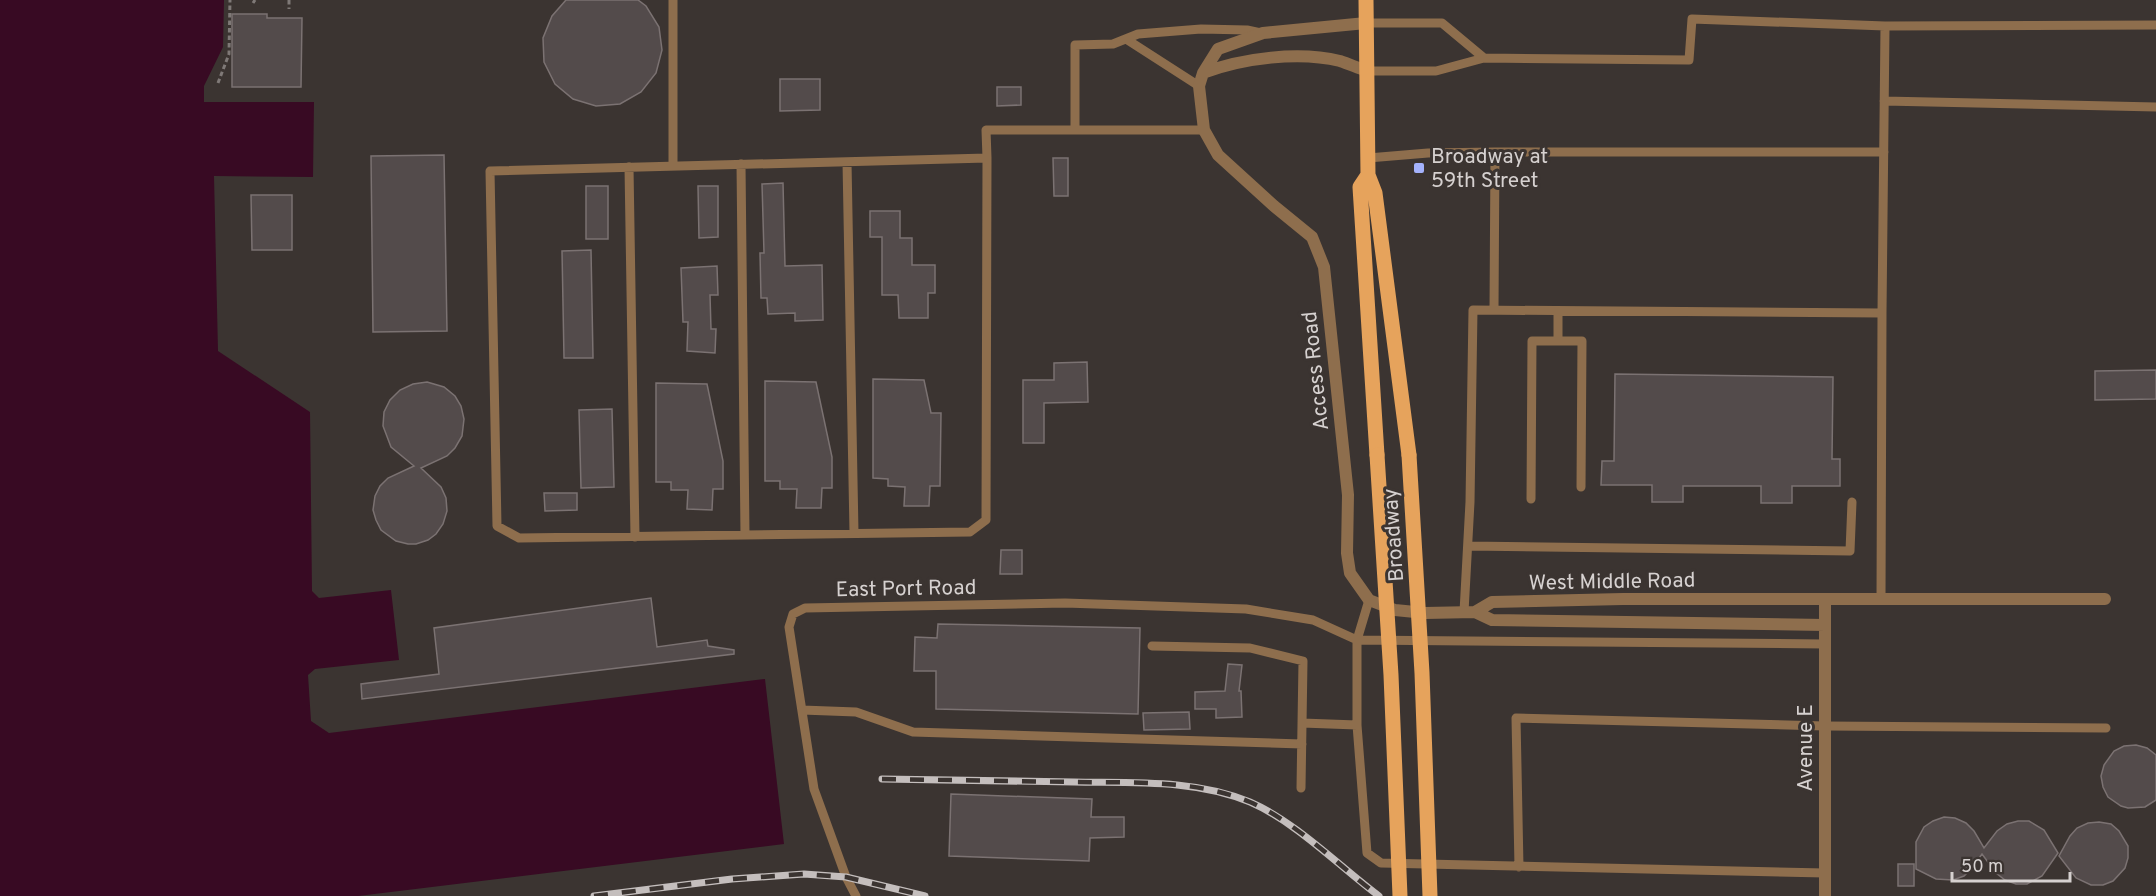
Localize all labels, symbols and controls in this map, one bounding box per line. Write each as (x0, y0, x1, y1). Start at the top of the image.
place label: Broadway at 59th Street (1431, 144, 1548, 195)
marker: Broadway at 59th Street (1412, 161, 1426, 175)
street label: Access Road (1297, 310, 1336, 432)
street label: Broadway (1378, 487, 1411, 582)
street label: West Middle Road (1528, 568, 1696, 597)
street label: East Port Road (835, 575, 977, 604)
street label: Avenue E (1793, 704, 1820, 792)
scale bar (1952, 845, 2070, 883)
text: 50 m (1961, 856, 2003, 879)

